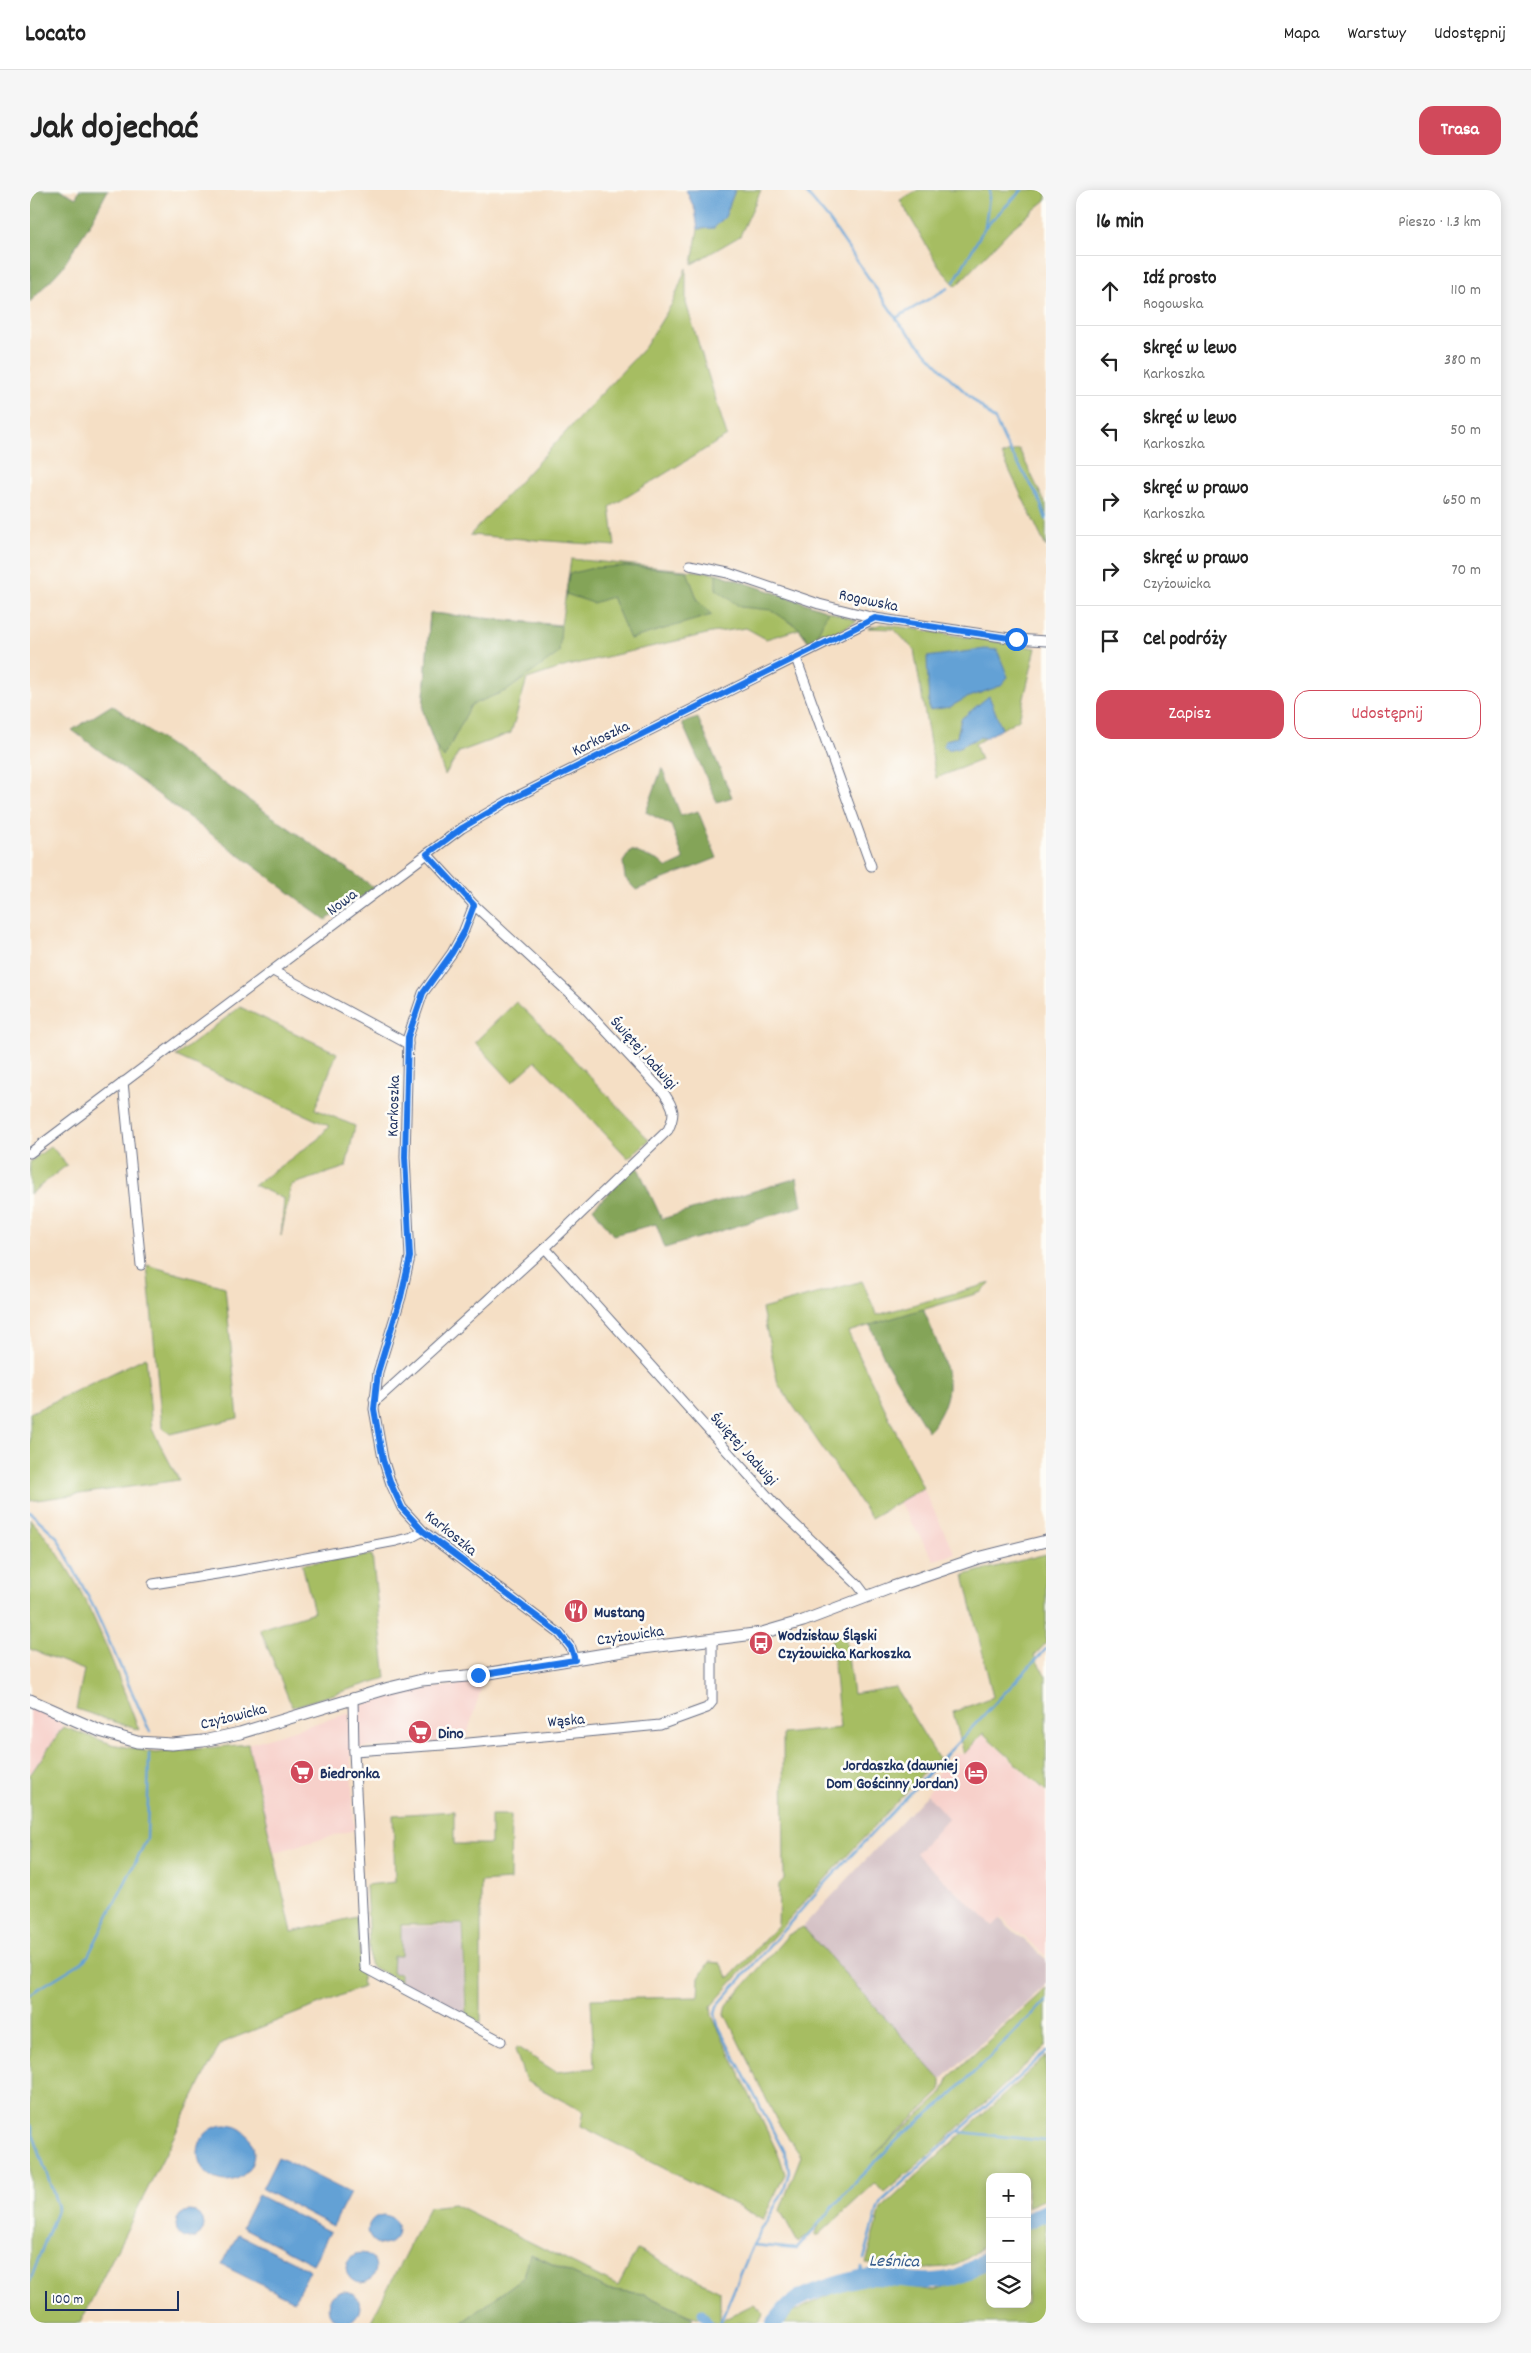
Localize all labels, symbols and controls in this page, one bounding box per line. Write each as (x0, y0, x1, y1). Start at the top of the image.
text: Locato (25, 18, 86, 52)
text: Mapa (1284, 22, 1320, 47)
text: Warstwy (1348, 22, 1406, 47)
text: Udostępnij (1434, 22, 1506, 47)
text: Jak dojechać (30, 105, 199, 155)
button: Trasa (1419, 106, 1501, 155)
text: 16 min (1096, 208, 1144, 238)
text: Pieszo · 1.3 km (1398, 211, 1481, 234)
text: Idź prosto (1143, 266, 1216, 293)
icon: ahead (1096, 277, 1124, 305)
text: 110 m (1451, 279, 1481, 302)
text: Rogowska (1143, 293, 1203, 316)
text: Skręć w lewo (1143, 336, 1237, 363)
icon: left (1096, 347, 1124, 375)
text: 380 m (1444, 349, 1481, 372)
text: Karkoszka (1143, 363, 1204, 386)
text: Skręć w lewo (1143, 406, 1237, 433)
icon: left (1096, 417, 1124, 445)
text: 50 m (1450, 419, 1481, 442)
text: Karkoszka (1143, 433, 1204, 456)
text: Skręć w prawo (1143, 476, 1249, 503)
icon: right (1096, 487, 1124, 515)
text: 650 m (1442, 489, 1481, 512)
text: Karkoszka (1143, 503, 1204, 526)
text: Skręć w prawo (1143, 546, 1249, 573)
icon: right (1096, 557, 1124, 585)
text: 70 m (1451, 559, 1481, 582)
text: Czyżowicka (1143, 573, 1210, 596)
street label: Rogowska (837, 584, 901, 619)
icon: arrive (1096, 627, 1124, 655)
text: Cel podróży (1143, 627, 1226, 654)
route start (1005, 628, 1028, 651)
button: Zapisz (1096, 690, 1284, 739)
button: Udostępnij (1294, 690, 1481, 739)
street label: Karkoszka (568, 715, 634, 763)
street label: Nowa (322, 884, 363, 922)
street label: Świętej Jadwigi (604, 1012, 682, 1095)
street label: Karkoszka (382, 1075, 407, 1137)
street label: Świętej Jadwigi (704, 1408, 782, 1491)
street label: Karkoszka (419, 1506, 482, 1563)
restaurant icon: Mustang (563, 1598, 589, 1624)
place label: Mustang (594, 1602, 645, 1625)
street label: Czyżowicka (595, 1620, 666, 1653)
place label: Wodzisław Śląski Czyżowicka Karkoszka (778, 1625, 912, 1666)
bus stop icon: Wodzisław Śląski Czyżowicka Karkoszka (748, 1630, 774, 1656)
route end (467, 1664, 490, 1687)
street label: Czyżowicka (198, 1698, 270, 1737)
street label: Wąska (547, 1708, 586, 1735)
supermarket icon: Dino (407, 1719, 433, 1745)
place label: Dino (438, 1723, 464, 1746)
place label: Jordaszka (dawniej Dom Gościnny Jordan) (826, 1755, 958, 1796)
supermarket icon: Biedronka (289, 1759, 315, 1785)
hotel icon: Jordaszka (dawniej Dom Gościnny Jordan) (963, 1760, 989, 1786)
place label: Biedronka (320, 1763, 381, 1786)
map controls (986, 2173, 1031, 2308)
button: + (986, 2173, 1031, 2218)
button: − (986, 2218, 1031, 2263)
water label: Leśnica (869, 2250, 921, 2275)
button: layers (986, 2263, 1031, 2308)
scale bar (45, 2288, 179, 2311)
text: 100 m (52, 2290, 83, 2310)

